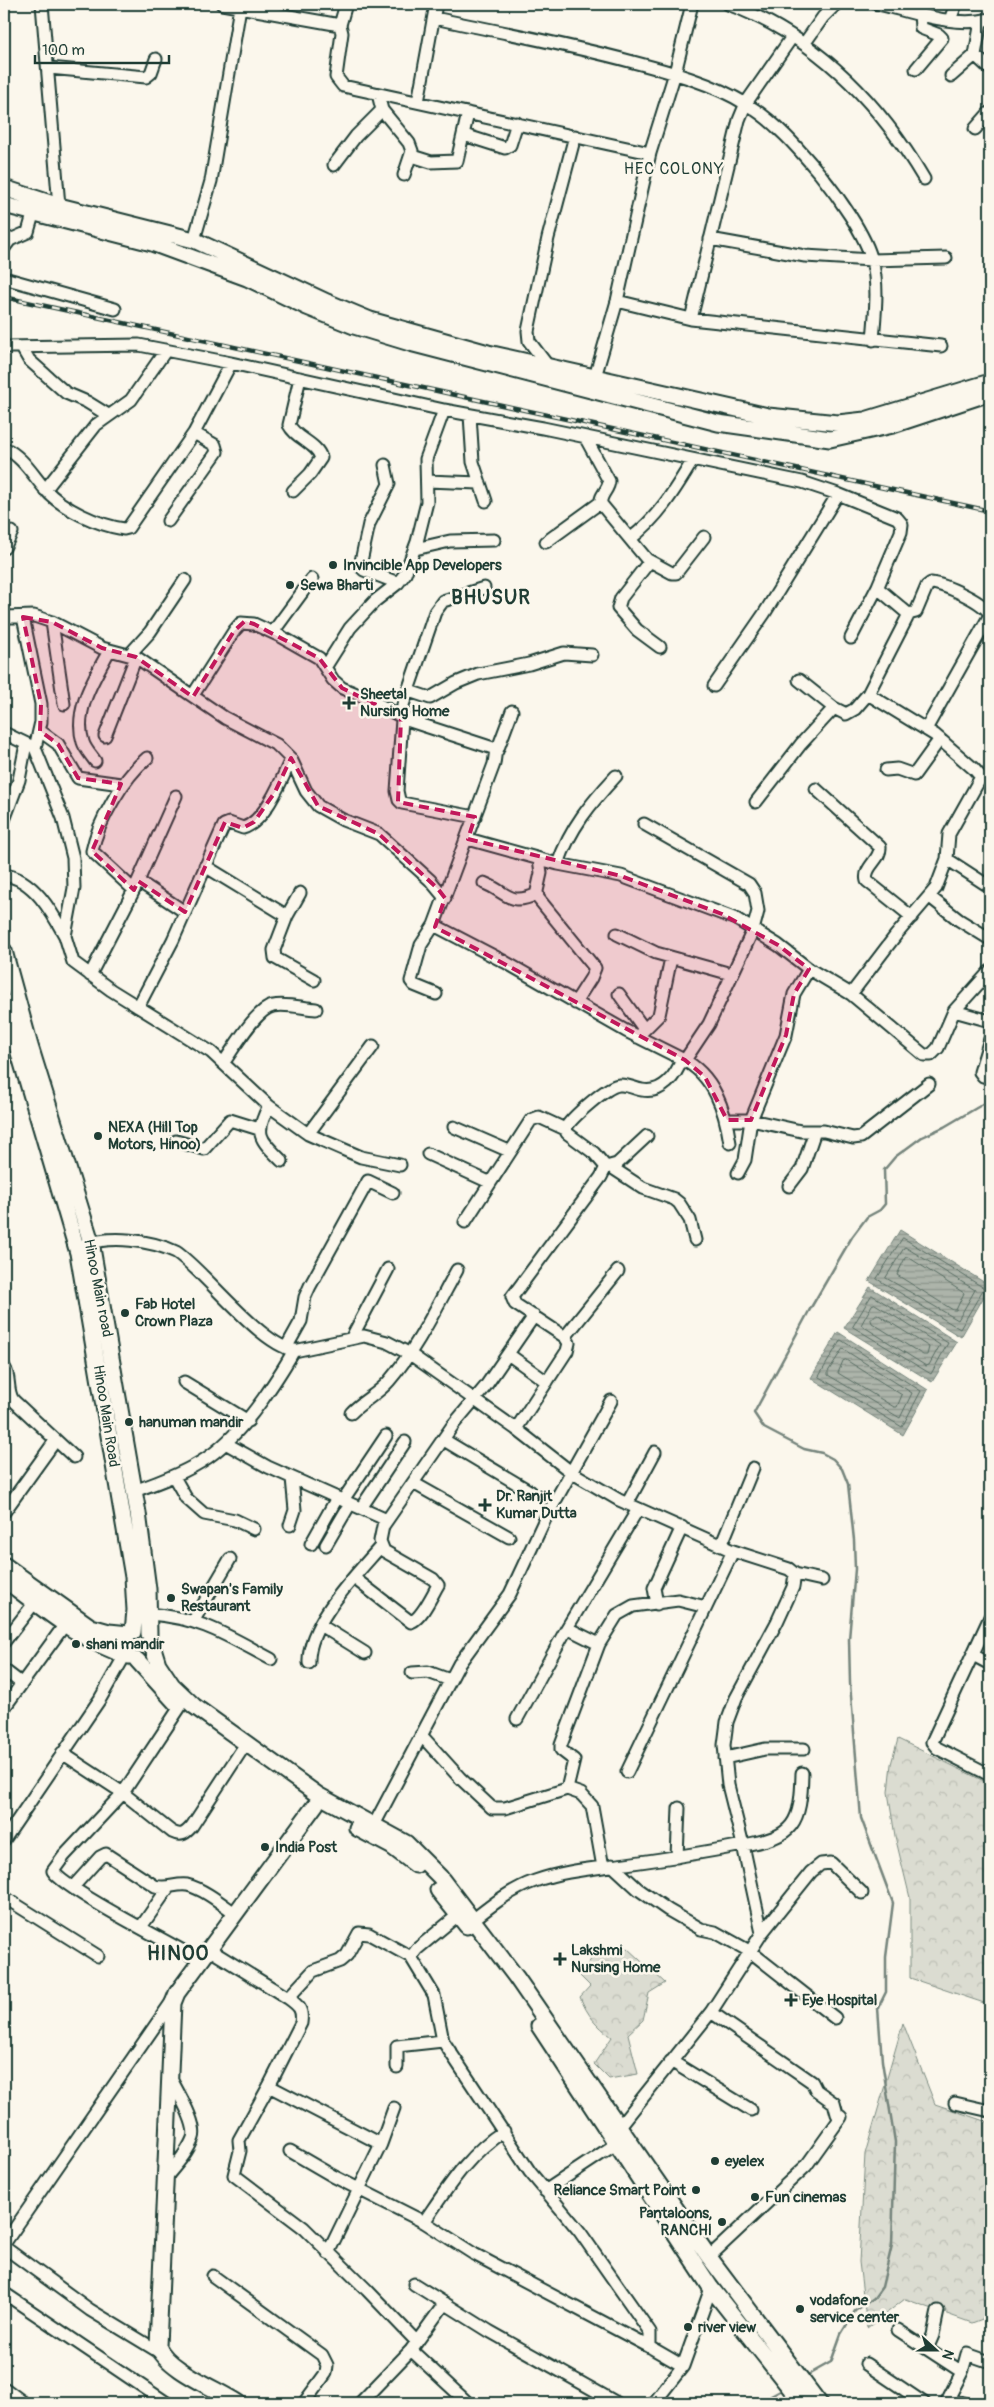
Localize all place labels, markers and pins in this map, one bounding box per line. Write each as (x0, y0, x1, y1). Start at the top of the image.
place label: Invincible App Developers (343, 556, 502, 575)
marker: Invincible App Developers (327, 559, 339, 571)
place label: Sewa Bharti (300, 576, 373, 595)
marker: Sewa Bharti (284, 579, 296, 591)
place label: Sheetal Nursing Home (360, 685, 450, 721)
marker: Sheetal Nursing Home (342, 696, 356, 710)
place label: NEXA (Hill Top Motors, Hinoo) (108, 1118, 201, 1154)
marker: NEXA (Hill Top Motors, Hinoo) (92, 1130, 104, 1142)
place label: Fab Hotel Crown Plaza (135, 1295, 213, 1331)
marker: Fab Hotel Crown Plaza (119, 1307, 131, 1319)
place label: hanuman mandir (139, 1413, 244, 1432)
marker: hanuman mandir (123, 1416, 135, 1428)
place label: Dr. Ranjit Kumar Dutta (496, 1487, 577, 1523)
marker: Dr. Ranjit Kumar Dutta (478, 1498, 492, 1512)
place label: Swapan's Family Restaurant (181, 1580, 284, 1616)
marker: Swapan's Family Restaurant (165, 1592, 177, 1604)
place label: shani mandir (86, 1635, 165, 1654)
marker: shani mandir (70, 1638, 82, 1650)
place label: India Post (275, 1838, 338, 1857)
marker: India Post (259, 1841, 271, 1853)
place label: Lakshmi Nursing Home (571, 1941, 661, 1977)
marker: Lakshmi Nursing Home (553, 1952, 567, 1966)
place label: Eye Hospital (802, 1991, 877, 2010)
marker: Eye Hospital (784, 1993, 798, 2007)
place label: eyelex (724, 2152, 765, 2171)
marker: eyelex (709, 2155, 721, 2167)
place label: Reliance Smart Point (553, 2181, 687, 2200)
marker: Reliance Smart Point (690, 2184, 702, 2196)
place label: Fun cinemas (765, 2188, 846, 2207)
marker: Fun cinemas (749, 2191, 761, 2203)
place label: Pantaloons, RANCHI (639, 2204, 712, 2240)
marker: Pantaloons, RANCHI (716, 2216, 728, 2228)
place label: vodafone service center (809, 2291, 900, 2327)
marker: vodafone service center (794, 2303, 806, 2315)
place label: river view (698, 2318, 757, 2337)
marker: river view (682, 2321, 694, 2333)

